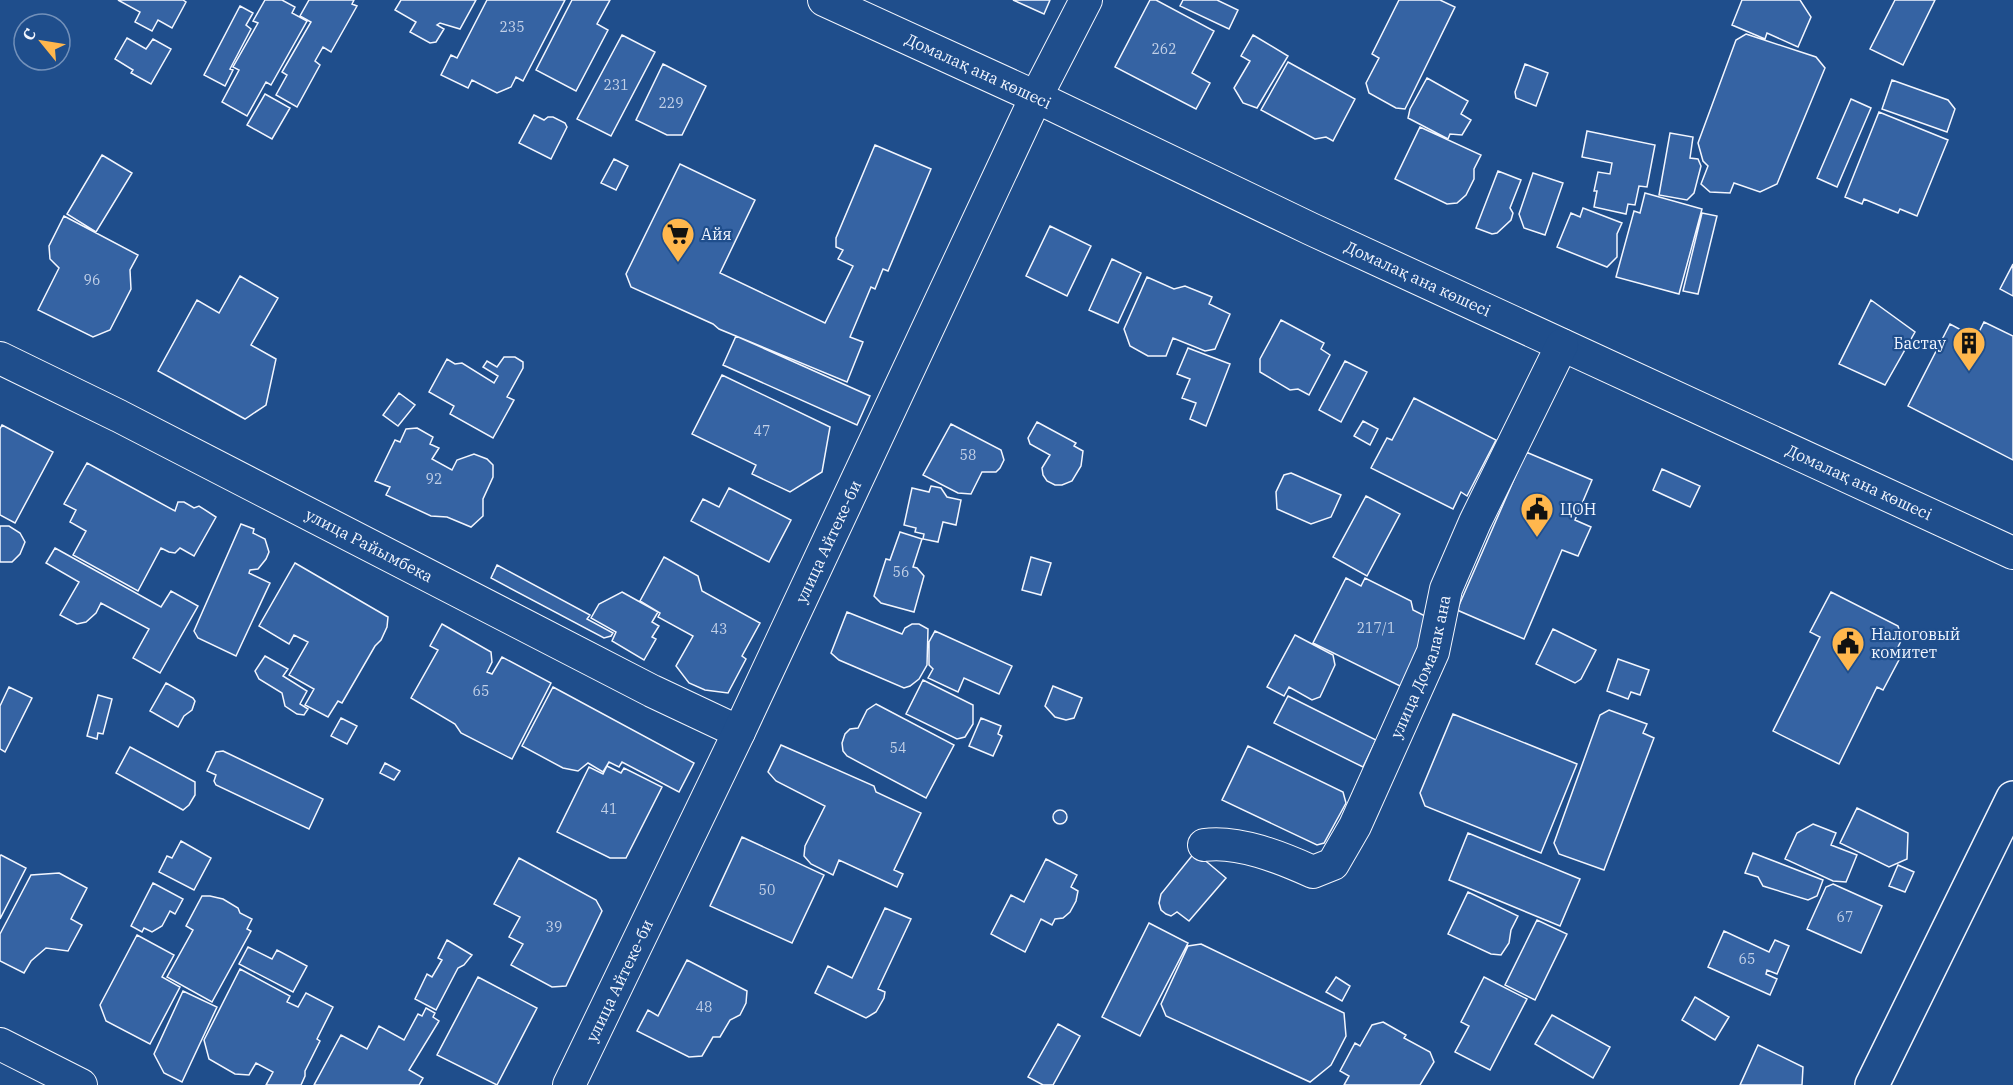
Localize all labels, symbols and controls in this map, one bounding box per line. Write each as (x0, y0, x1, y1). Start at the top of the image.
north arrow (12, 12, 72, 72)
house number: 235 (499, 18, 525, 36)
text: С (18, 25, 40, 44)
street label: Домалақ ана көшесі (902, 29, 1055, 113)
house number: 262 (1151, 40, 1177, 58)
house number: 231 (603, 76, 629, 94)
house number: 229 (658, 94, 684, 112)
supermarket icon: Айя (660, 216, 696, 263)
place label: Айя (701, 224, 732, 244)
street label: Домалақ ана көшесі (1342, 236, 1494, 321)
house number: 96 (84, 271, 100, 289)
building icon: Бастау (1951, 325, 1987, 372)
place label: Бастау (1894, 333, 1946, 353)
house number: 47 (754, 422, 770, 440)
street label: Домалақ ана көшесі (1783, 440, 1935, 524)
house number: 58 (960, 446, 976, 464)
house number: 92 (426, 470, 442, 488)
street label: улица Айтеке-би (791, 477, 865, 606)
public building icon: ЦОН (1519, 491, 1555, 538)
place label: ЦОН (1560, 499, 1596, 519)
street label: улица Райымбека (302, 504, 437, 586)
house number: 56 (893, 563, 909, 581)
street label: улица Домалак ана (1386, 593, 1455, 741)
house number: 217/1 (1357, 619, 1395, 637)
house number: 43 (711, 620, 727, 638)
place label: Налоговый комитет (1871, 624, 1960, 662)
public building icon: Налоговый комитет (1830, 625, 1866, 672)
house number: 65 (473, 682, 489, 700)
house number: 54 (890, 739, 906, 757)
house number: 41 (601, 800, 617, 818)
house number: 50 (759, 881, 775, 899)
house number: 67 (1837, 908, 1853, 926)
street label: улица Айтеке-би (581, 916, 657, 1045)
house number: 39 (546, 918, 562, 936)
house number: 65 (1739, 950, 1755, 968)
house number: 48 (696, 998, 712, 1016)

